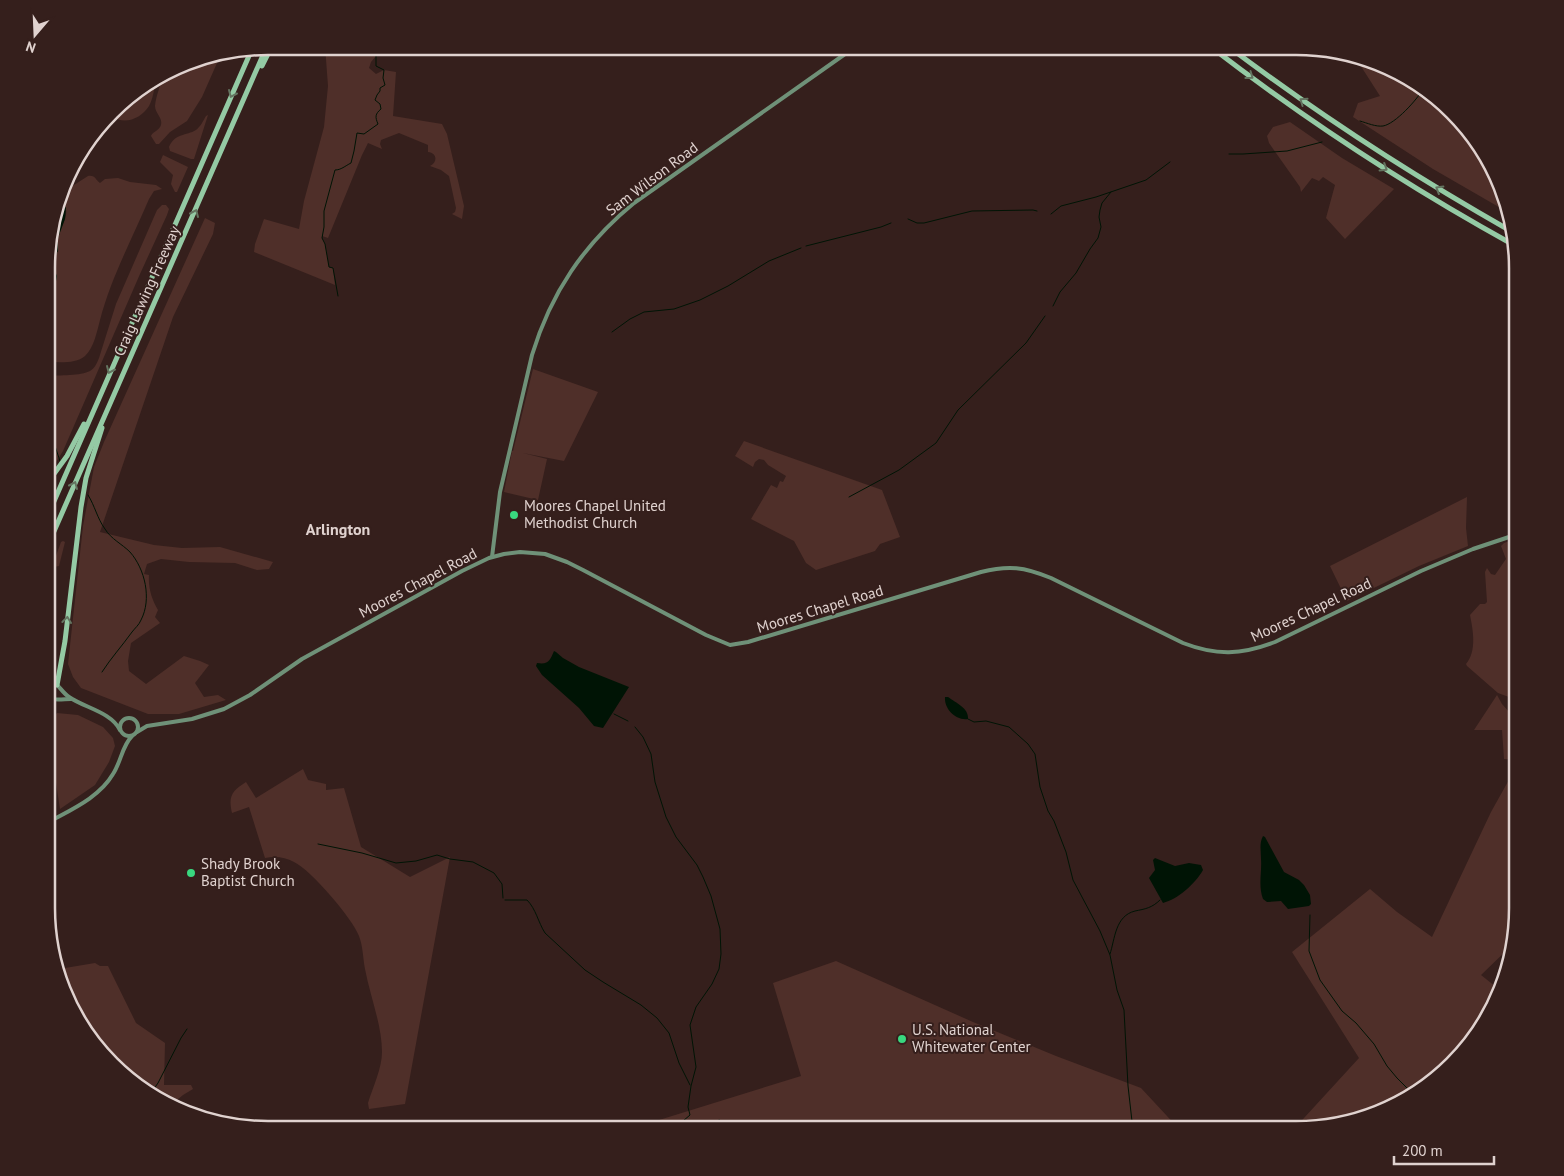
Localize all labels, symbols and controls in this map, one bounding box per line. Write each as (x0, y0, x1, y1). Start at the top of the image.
north arrow (10, 10, 60, 60)
text: N (23, 37, 38, 57)
one-way arrow (1244, 70, 1254, 79)
one-way arrow (228, 89, 239, 98)
one-way arrow (1299, 98, 1309, 107)
street label: Sam Wilson Road (602, 138, 702, 219)
one-way arrow (1379, 161, 1388, 171)
one-way arrow (1436, 186, 1445, 196)
one-way arrow (188, 209, 199, 218)
street label: Craig Lawing Freeway (109, 223, 184, 359)
one-way arrow (106, 365, 117, 374)
one-way arrow (68, 481, 79, 490)
place label: Moores Chapel United Methodist Church (524, 496, 666, 532)
marker: Moores Chapel United Methodist Church (508, 509, 520, 521)
district label: Arlington (306, 519, 370, 539)
street label: Moores Chapel Road (355, 543, 480, 622)
street label: Moores Chapel Road (1247, 573, 1374, 646)
street label: Moores Chapel Road (754, 580, 885, 637)
one-way arrow (61, 616, 72, 624)
place label: Shady Brook Baptist Church (201, 854, 295, 890)
marker: Shady Brook Baptist Church (185, 867, 197, 879)
place label: U.S. National Whitewater Center (912, 1020, 1031, 1056)
marker: U.S. National Whitewater Center (896, 1033, 908, 1045)
scale bar (1394, 1134, 1494, 1166)
text: 200 m (1402, 1141, 1443, 1160)

